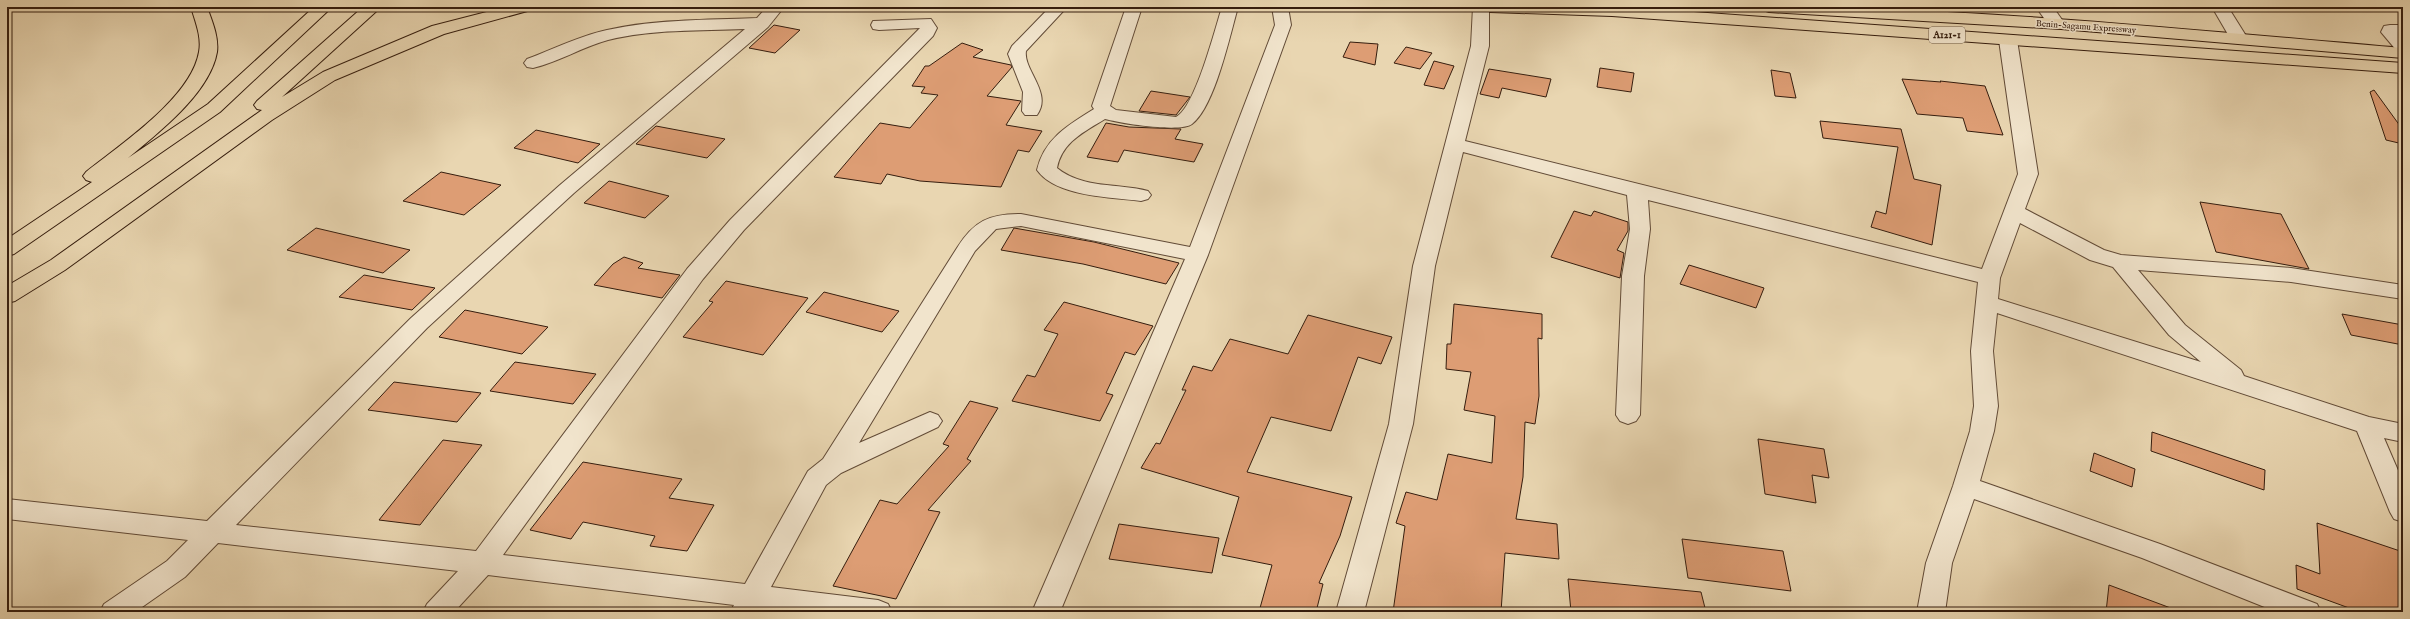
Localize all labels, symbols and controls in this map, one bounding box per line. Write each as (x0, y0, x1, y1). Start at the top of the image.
street label: Benin-Sagamu Expressway (2036, 18, 2137, 36)
road number: A121-1 (1929, 27, 1965, 43)

